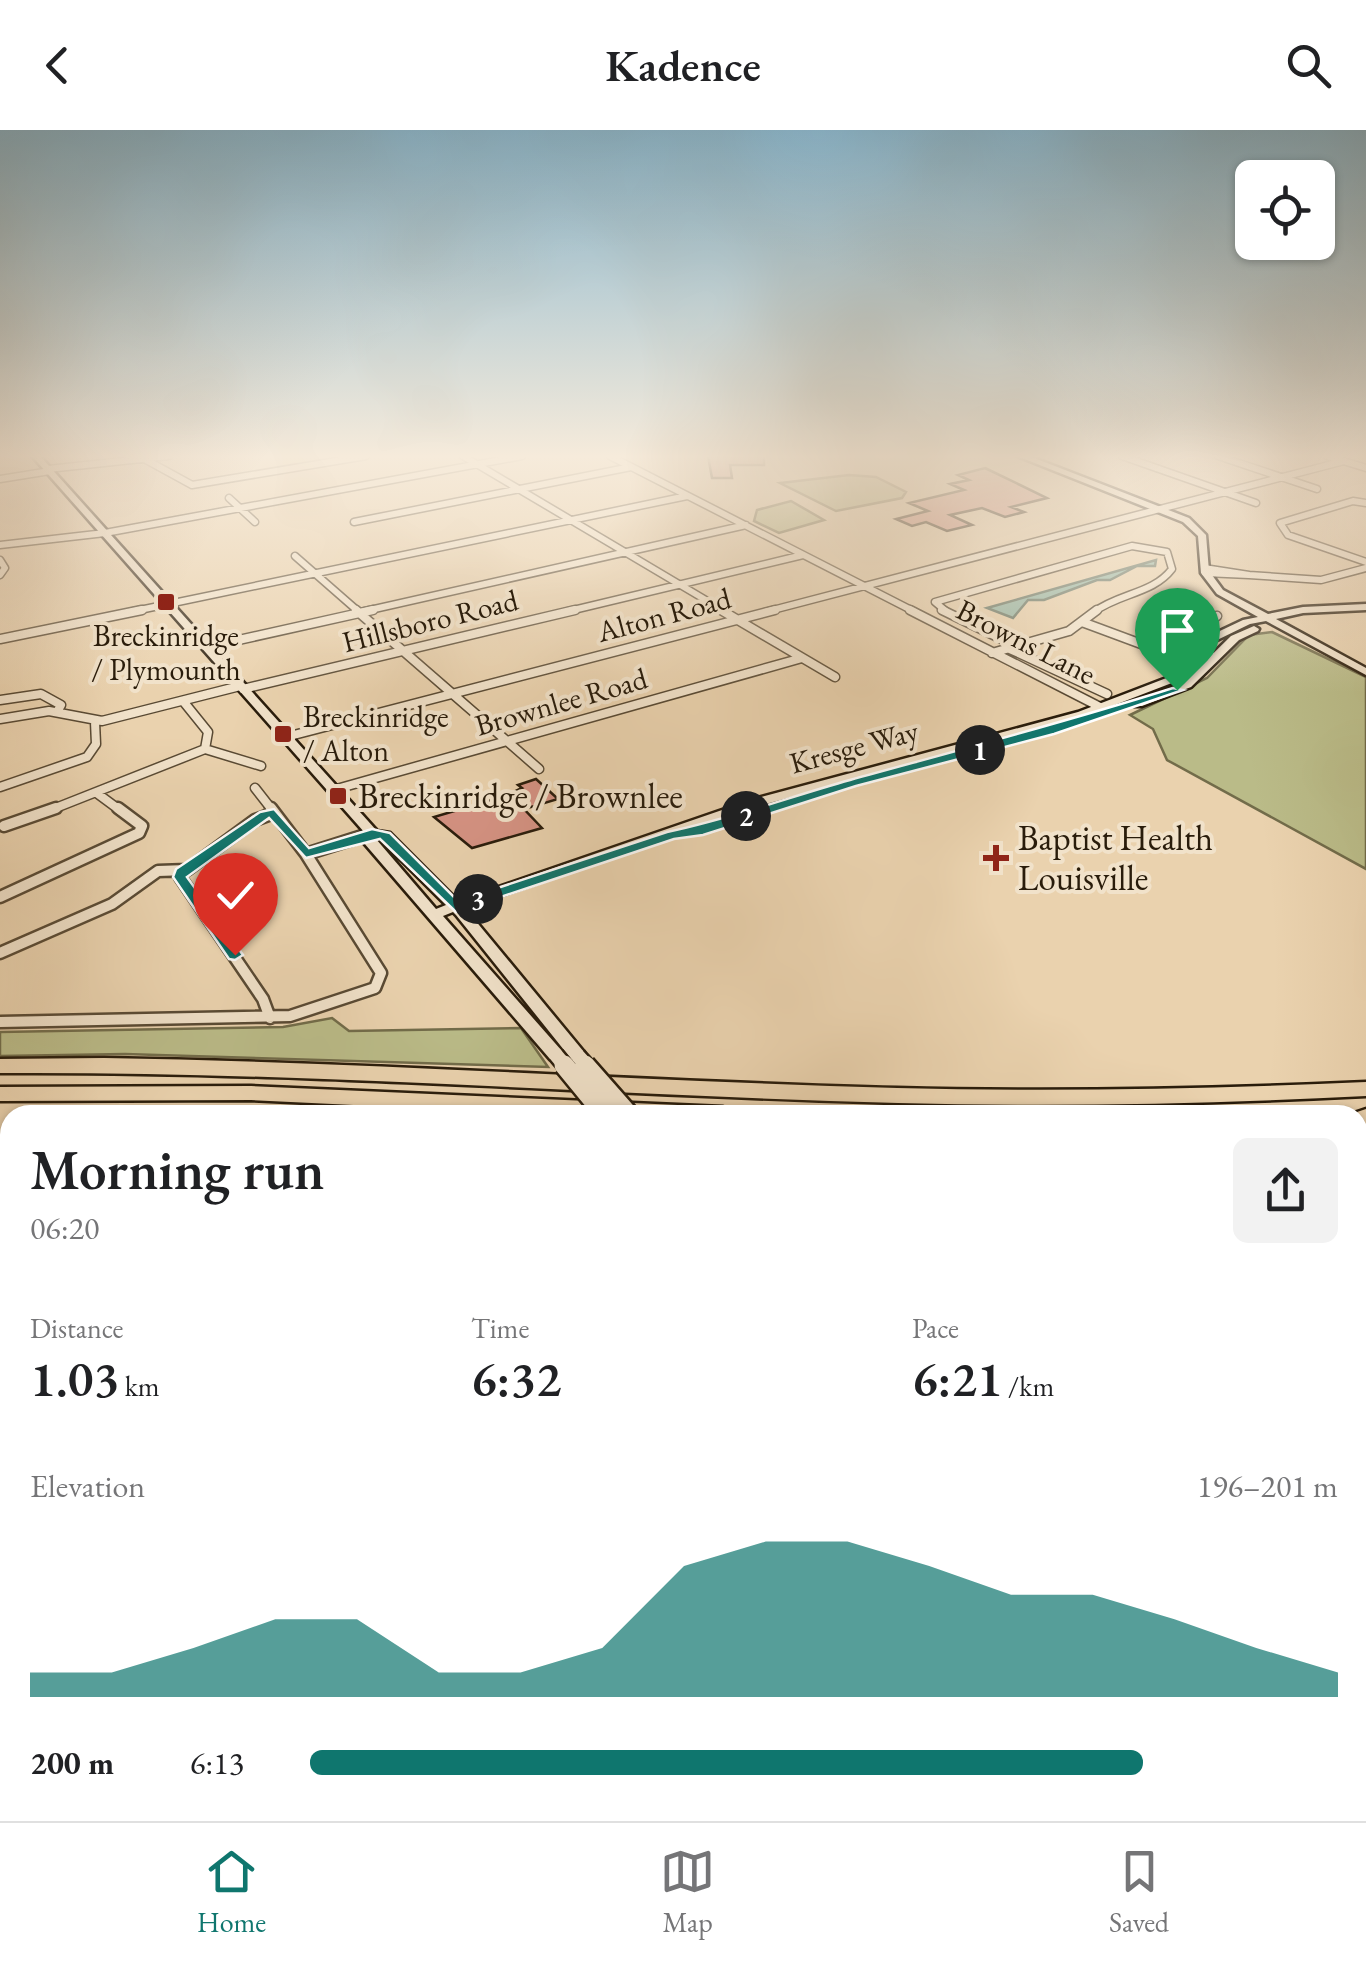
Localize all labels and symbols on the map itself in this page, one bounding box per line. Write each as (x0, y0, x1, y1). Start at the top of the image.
street label: Alton Road (592, 578, 736, 651)
street label: Hillsboro Road (338, 580, 523, 661)
pin (1135, 588, 1220, 691)
street label: Browns Lane (950, 590, 1102, 693)
marker: Breckinridge / Plymounth (155, 591, 177, 613)
place label: Breckinridge / Plymounth (91, 616, 241, 689)
street label: Brownlee Road (470, 658, 652, 745)
place label: Breckinridge / Alton (303, 697, 449, 770)
street label: Kresge Way (785, 710, 923, 782)
marker: Breckinridge / Alton (272, 723, 294, 745)
pin: 1 (955, 725, 1005, 775)
place label: Breckinridge / Brownlee (358, 773, 683, 818)
marker: Breckinridge / Brownlee (327, 785, 349, 807)
pin: 2 (721, 791, 771, 841)
place label: Baptist Health Louisville (1018, 815, 1213, 900)
marker: Baptist Health Louisville (983, 845, 1009, 871)
pin (193, 853, 278, 956)
pin: 3 (453, 874, 503, 924)

